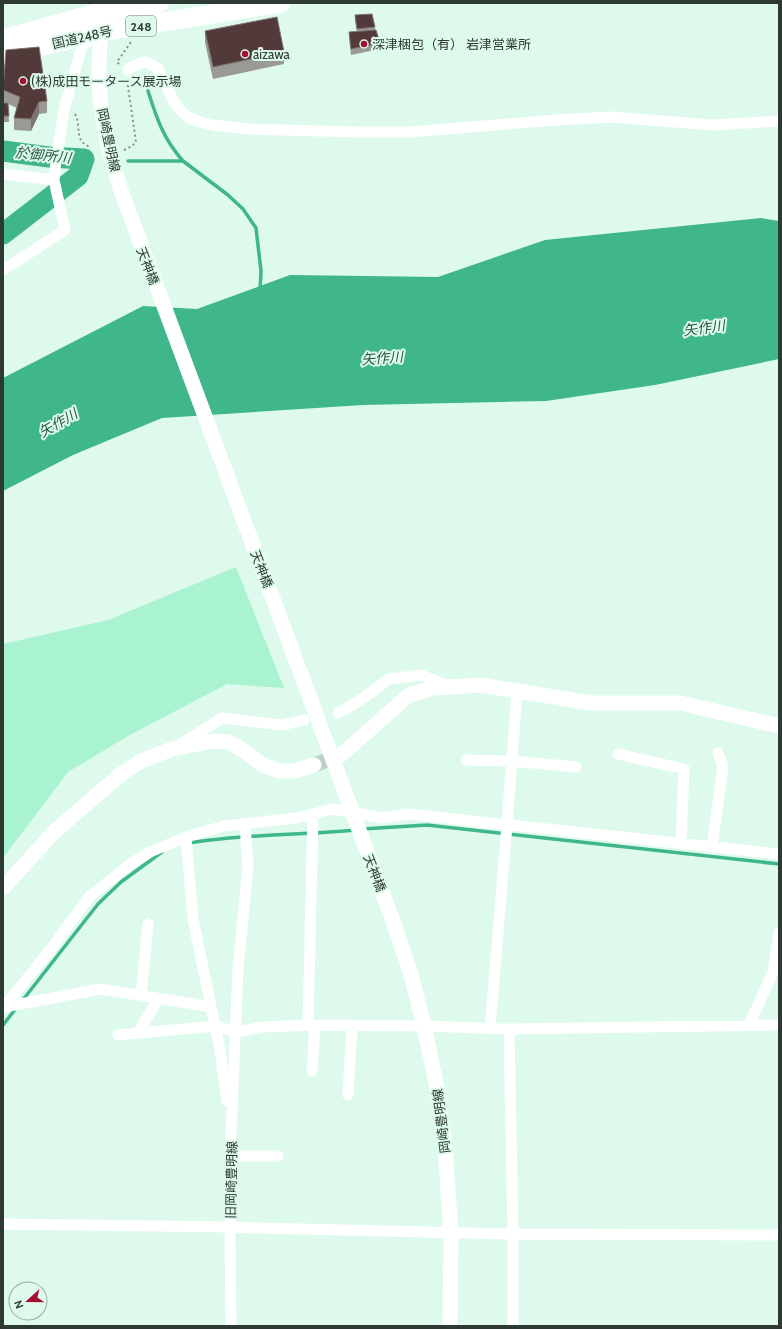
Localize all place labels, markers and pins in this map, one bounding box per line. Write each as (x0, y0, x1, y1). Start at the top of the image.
place label: 深津梱包（有） 岩津営業所 (372, 36, 531, 52)
marker: 深津梱包（有） 岩津営業所 (359, 39, 369, 49)
place label: aizawa (253, 46, 291, 62)
marker: aizawa (240, 49, 250, 59)
place label: (株)成田モータース展示場 (31, 73, 182, 89)
marker: (株)成田モータース展示場 (18, 76, 28, 86)

